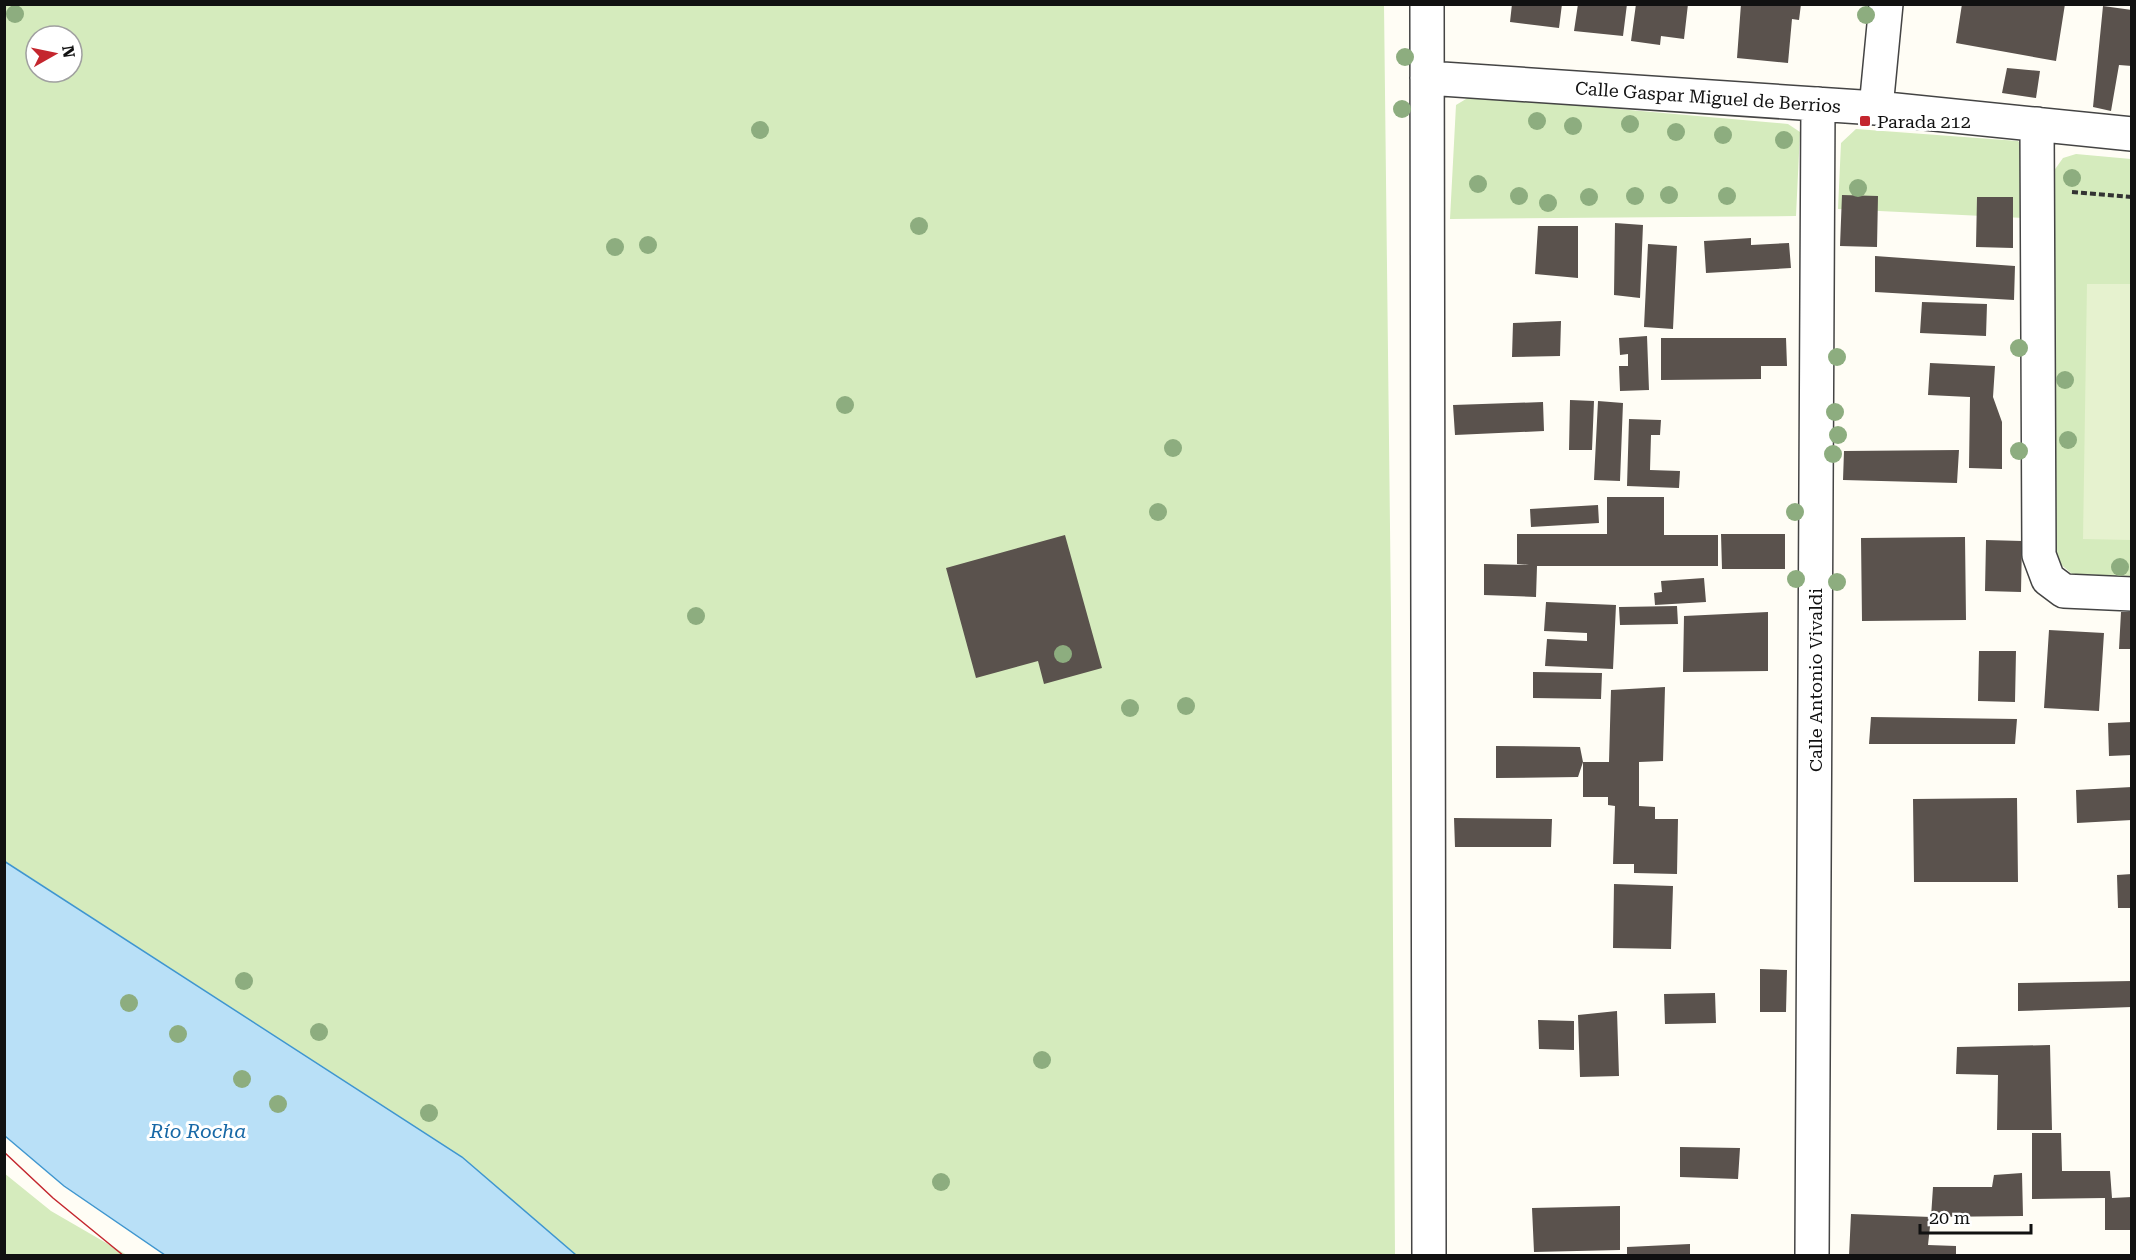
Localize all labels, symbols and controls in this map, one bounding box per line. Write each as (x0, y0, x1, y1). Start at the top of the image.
north arrow (24, 24, 84, 84)
text: N (58, 44, 79, 59)
street label: Calle Gaspar Miguel de Berrios (1574, 77, 1842, 117)
place label: Parada 212 (1877, 111, 1971, 132)
marker: Parada 212 (1858, 114, 1872, 128)
street label: Calle Antonio Vivaldi (1805, 588, 1826, 772)
water label: Río Rocha (149, 1119, 246, 1143)
scale bar (1920, 1197, 2031, 1235)
text: 20 m (1929, 1207, 1970, 1228)

